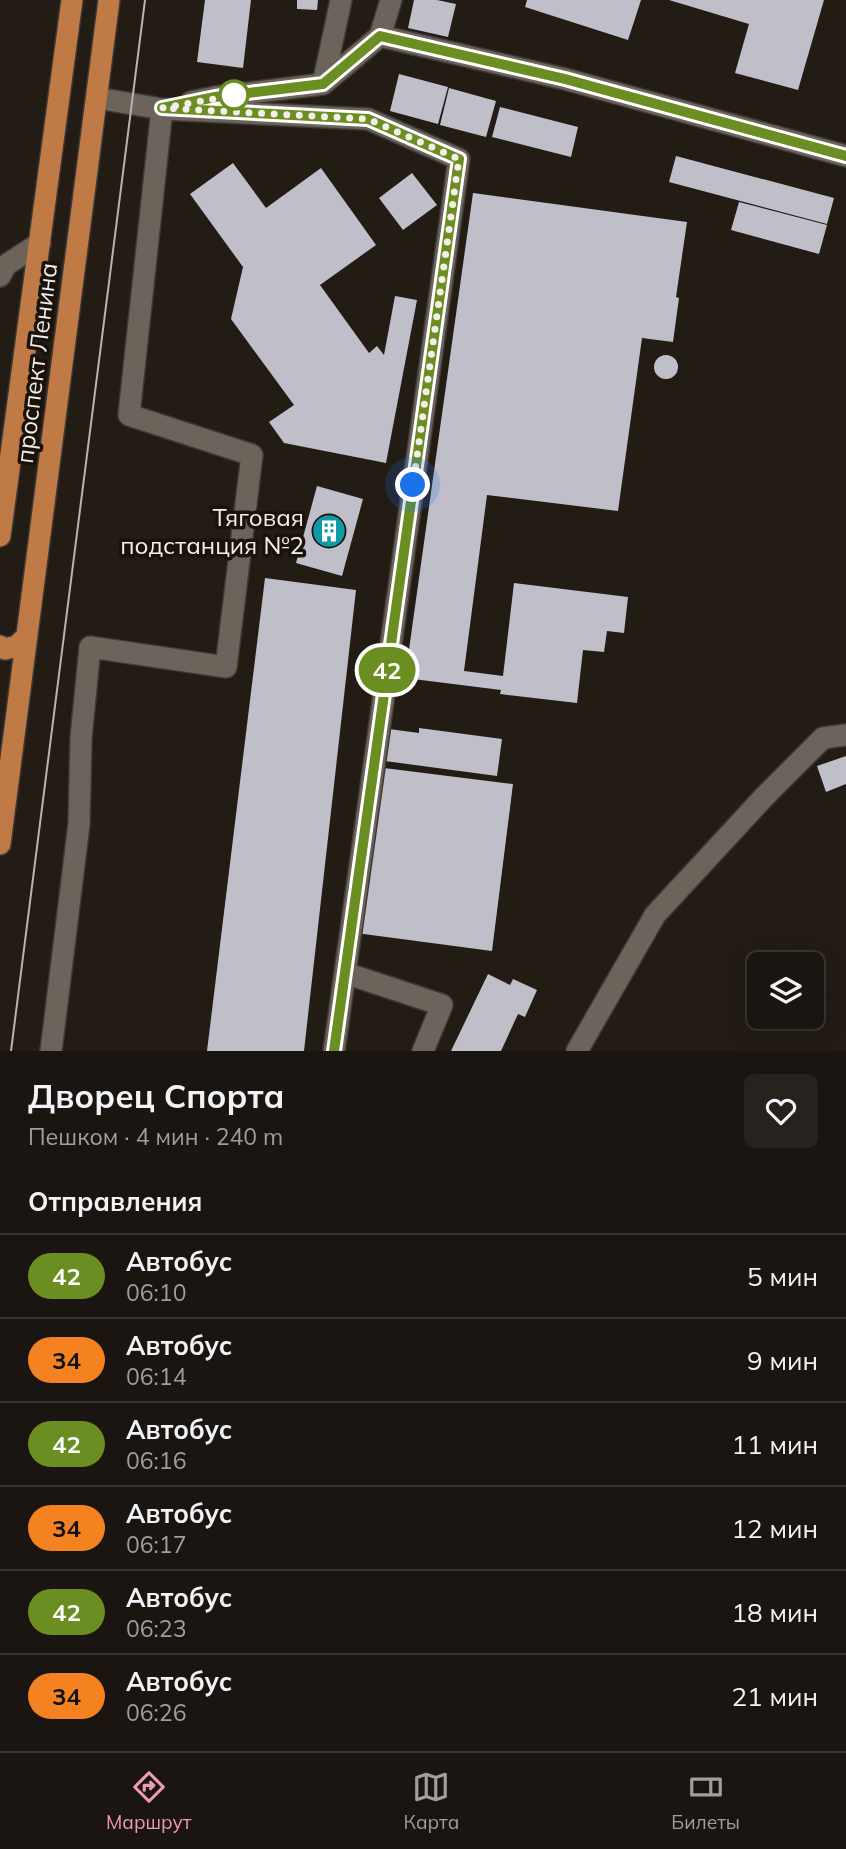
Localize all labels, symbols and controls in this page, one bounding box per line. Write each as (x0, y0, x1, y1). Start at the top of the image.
unlabelled marker (219, 80, 249, 110)
street label: проспект Ленина (9, 261, 63, 465)
your location (395, 467, 430, 502)
place label: Тяговая подстанция №2 (120, 502, 304, 560)
building icon: Тяговая подстанция №2 (310, 512, 348, 550)
line badge: 42 (356, 647, 418, 693)
text: 42 (373, 655, 401, 685)
map controls (747, 952, 824, 1029)
button: layers (747, 952, 824, 1029)
button: heart (744, 1074, 818, 1148)
text: Дворец Спорта (28, 1075, 284, 1116)
text: Пешком · 4 мин · 240 m (28, 1122, 283, 1151)
text: Отправления (28, 1185, 202, 1218)
text: Автобус (126, 1245, 232, 1278)
text: 5 мин (747, 1260, 818, 1293)
text: 42 (52, 1261, 81, 1291)
text: 06:10 (126, 1278, 186, 1307)
text: Автобус (126, 1329, 232, 1362)
text: 9 мин (747, 1344, 818, 1377)
text: 34 (52, 1345, 81, 1375)
text: 06:14 (126, 1362, 186, 1391)
text: Автобус (126, 1413, 232, 1446)
text: 11 мин (731, 1428, 818, 1461)
text: 42 (52, 1429, 81, 1459)
text: 06:16 (126, 1446, 186, 1475)
text: Автобус (126, 1497, 232, 1530)
text: 12 мин (731, 1512, 818, 1545)
text: 34 (52, 1513, 81, 1543)
text: 06:17 (126, 1530, 186, 1559)
text: Автобус (126, 1581, 232, 1614)
text: 18 мин (731, 1596, 818, 1629)
text: 42 (52, 1597, 81, 1627)
text: 06:23 (126, 1614, 186, 1643)
text: Автобус (126, 1665, 232, 1698)
text: 21 мин (731, 1680, 818, 1713)
text: 34 (52, 1681, 81, 1711)
text: 06:26 (126, 1698, 186, 1727)
tab: Маршрут (106, 1768, 191, 1834)
tab: Карта (403, 1768, 459, 1834)
tab: Билеты (671, 1768, 740, 1834)

